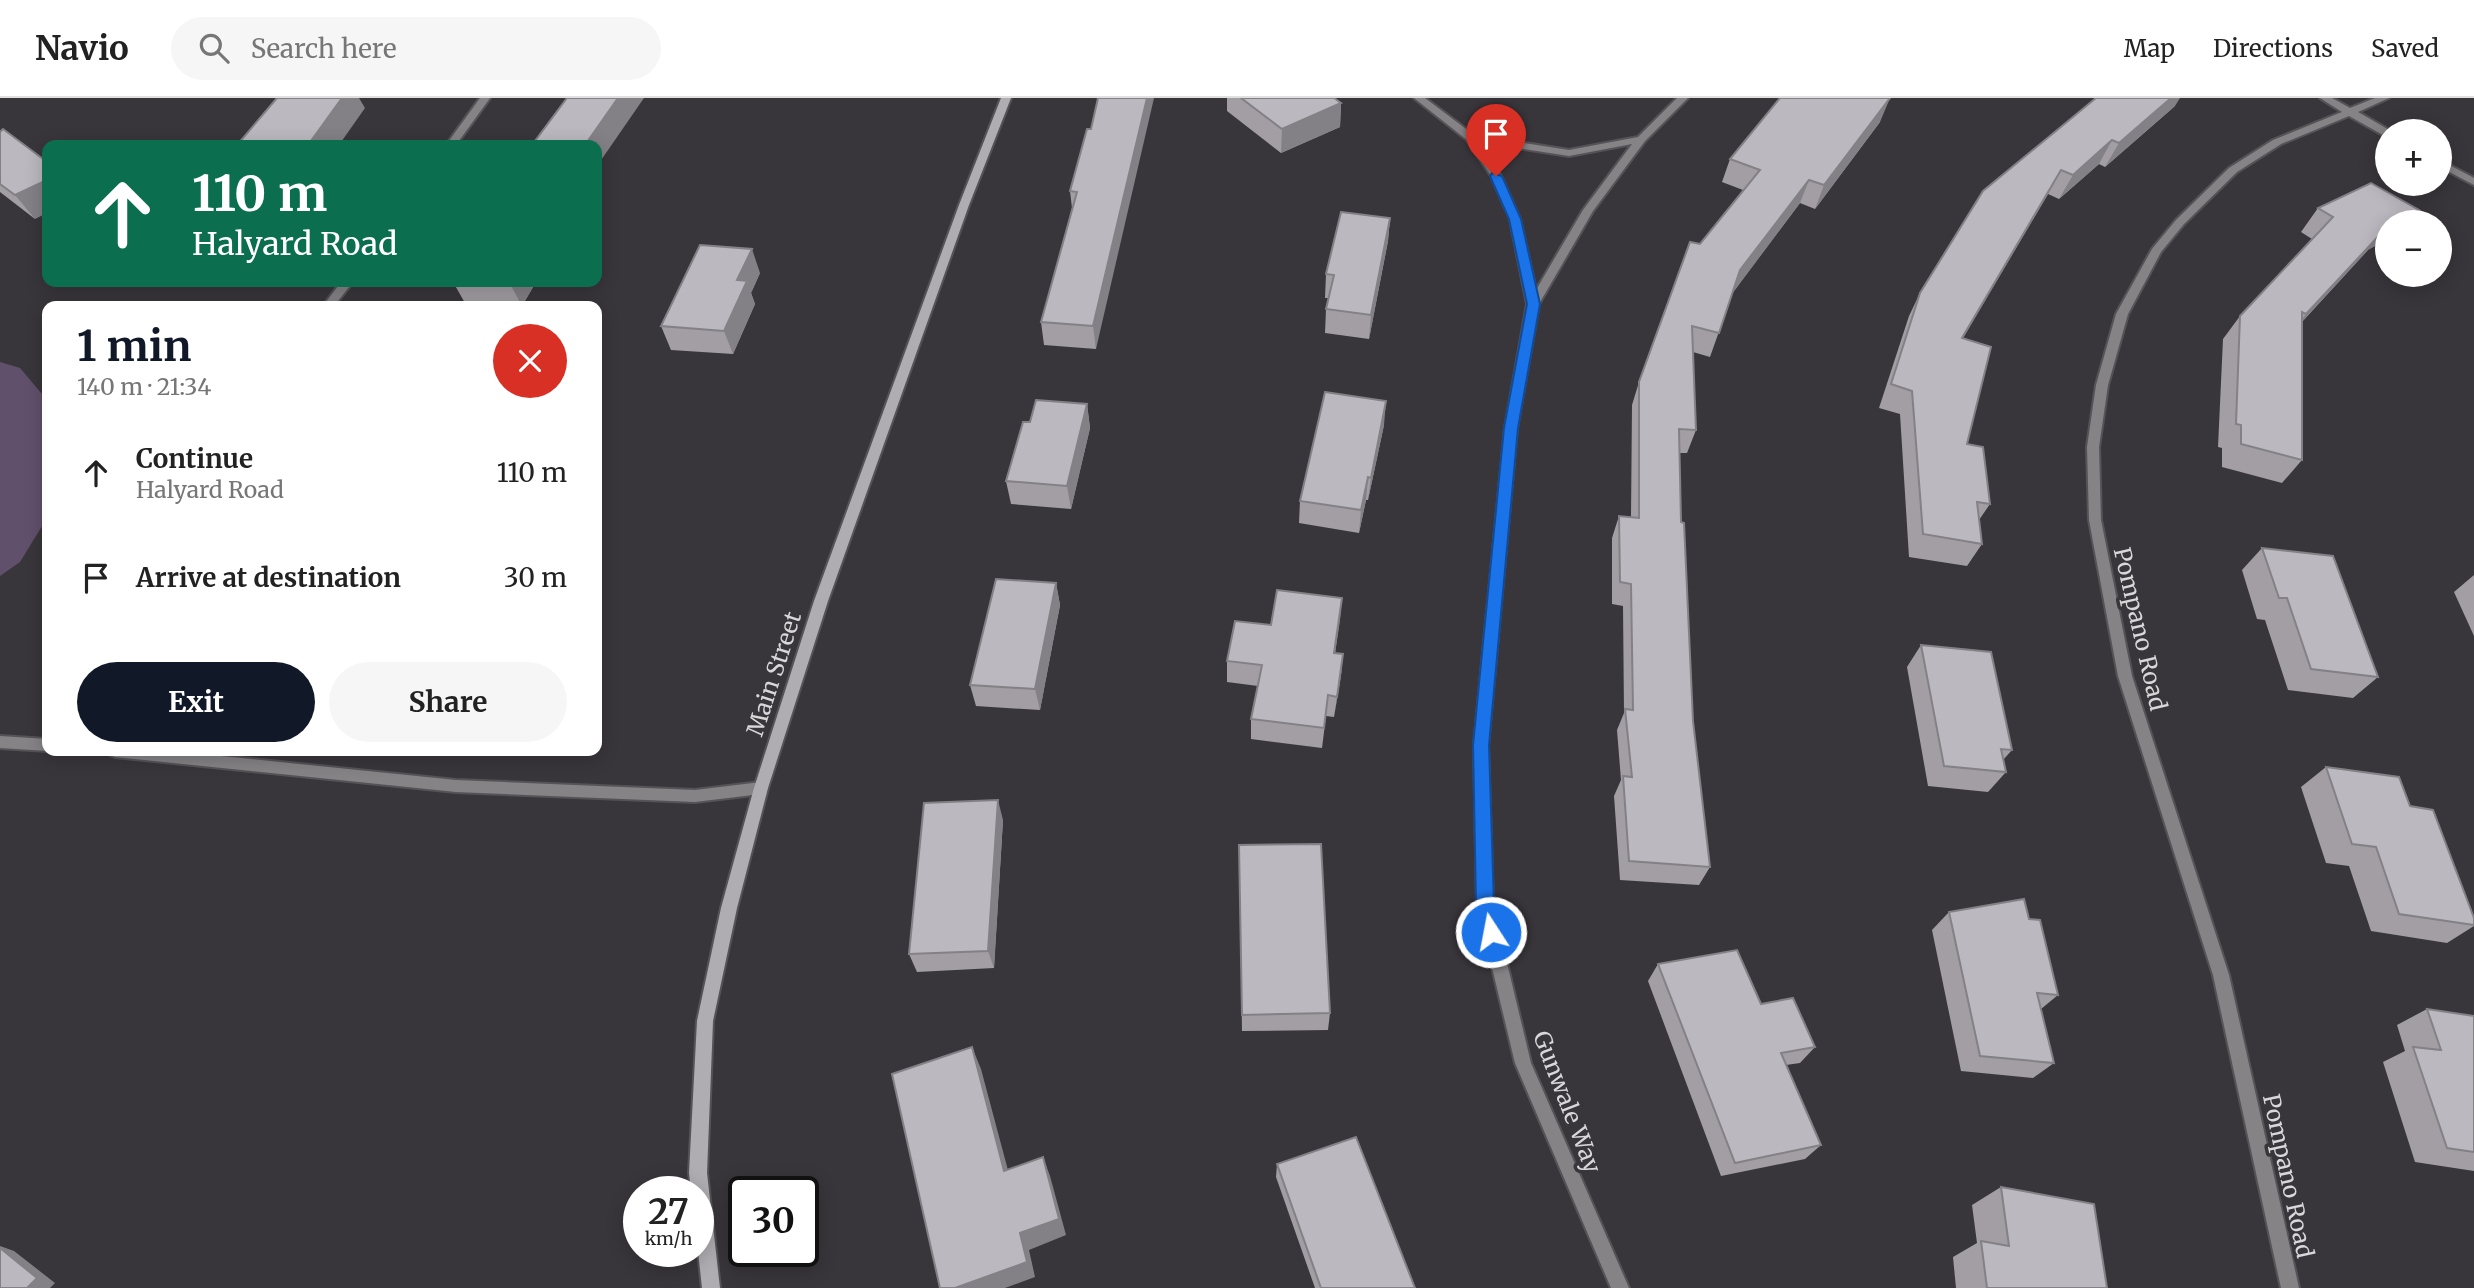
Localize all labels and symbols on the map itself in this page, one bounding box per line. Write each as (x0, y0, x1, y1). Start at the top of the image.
pin (1466, 104, 1526, 176)
street label: Pompano Road (2108, 544, 2173, 714)
street label: Main Street (740, 608, 807, 740)
position arrow (1454, 895, 1528, 969)
street label: Gunwale Way (1527, 1027, 1608, 1177)
street label: Pompano Road (2257, 1091, 2320, 1261)
speed limit sign: 30 (728, 1176, 819, 1267)

